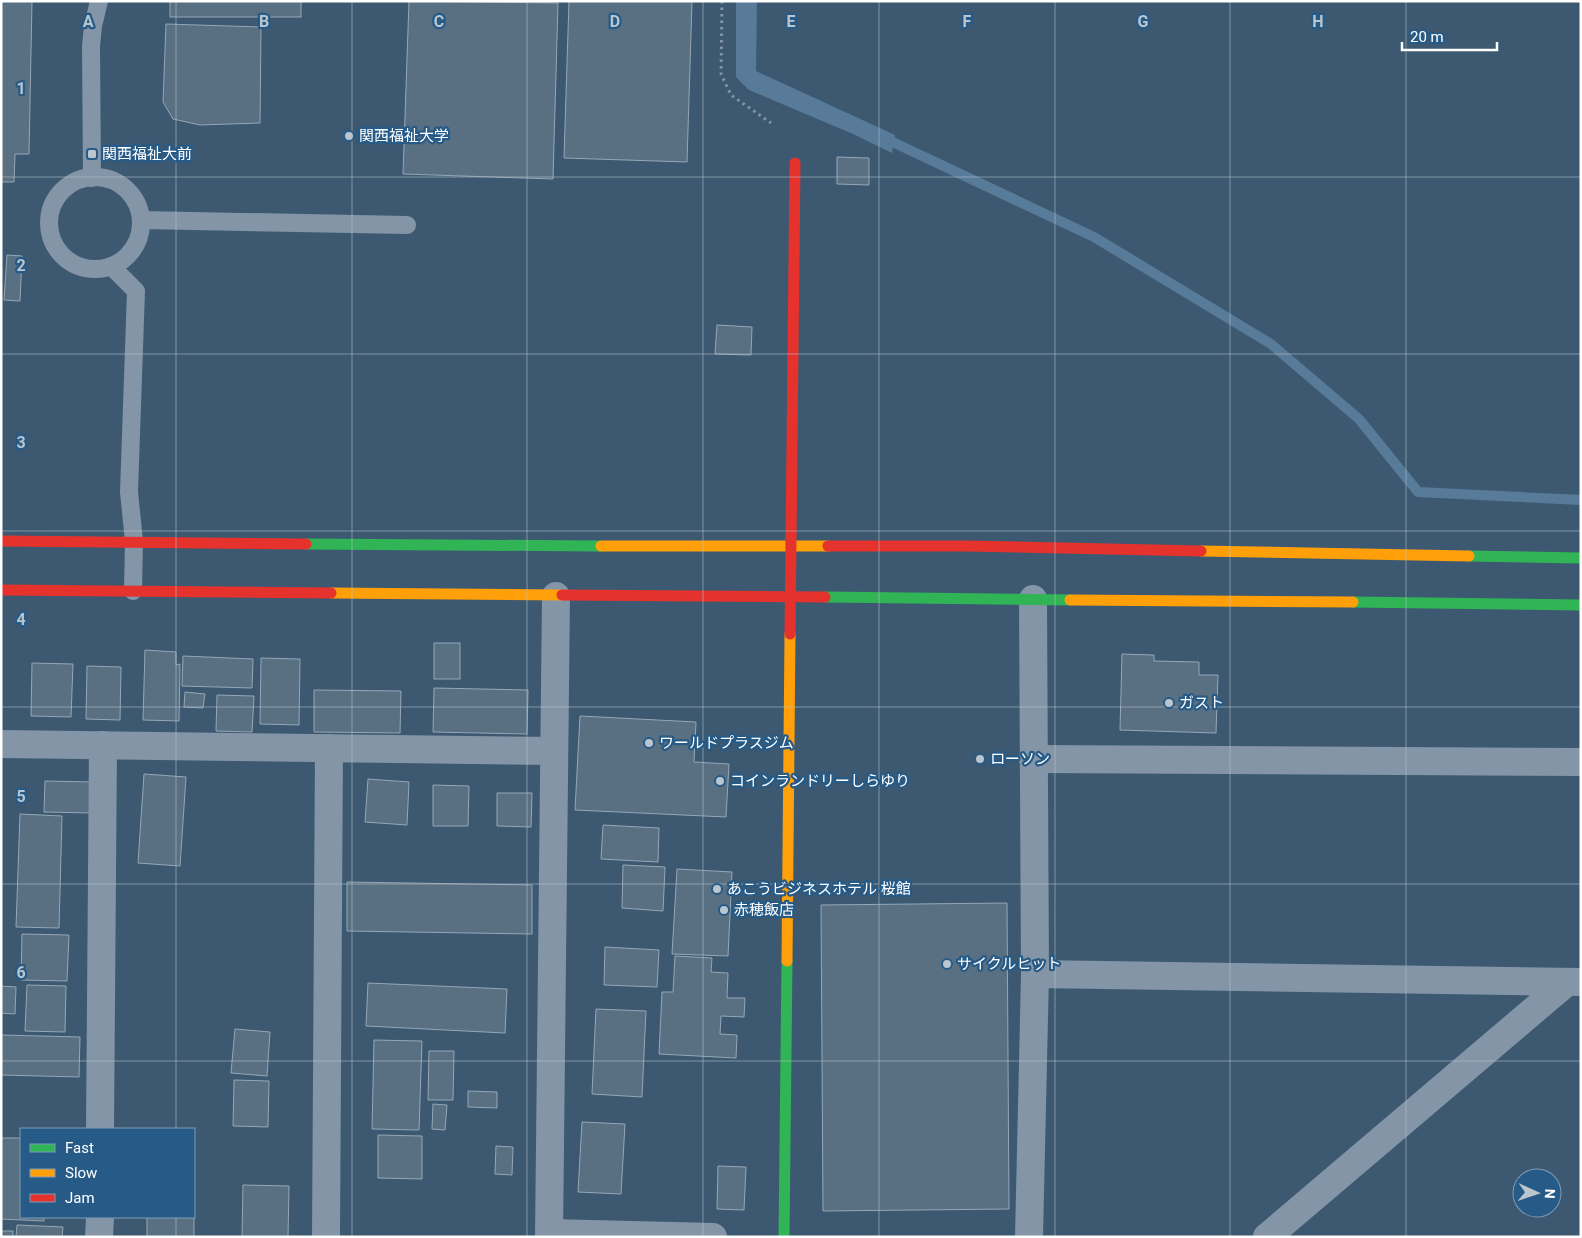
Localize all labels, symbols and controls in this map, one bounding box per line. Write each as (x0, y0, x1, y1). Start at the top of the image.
text: A (83, 12, 94, 31)
text: B (259, 12, 269, 31)
text: C (434, 12, 444, 31)
text: D (610, 12, 620, 31)
text: E (787, 12, 796, 31)
text: F (963, 12, 972, 31)
text: G (1138, 12, 1149, 31)
text: H (1312, 12, 1324, 31)
scale bar (1402, 20, 1497, 52)
text: 20 m (1410, 28, 1444, 46)
text: 1 (16, 79, 26, 98)
place label: 関西福祉大学 (359, 127, 449, 145)
marker: 関西福祉大学 (343, 130, 355, 142)
place label: 関西福祉大前 (102, 145, 192, 163)
marker: 関西福祉大前 (86, 148, 98, 160)
text: 2 (16, 256, 26, 275)
text: 3 (16, 433, 26, 452)
text: 4 (16, 610, 26, 629)
place label: ガスト (1179, 694, 1224, 712)
marker: ガスト (1163, 697, 1175, 709)
place label: ワールドプラスジム (659, 734, 794, 752)
marker: ワールドプラスジム (643, 737, 655, 749)
place label: ローソン (990, 750, 1050, 768)
marker: ローソン (974, 753, 986, 765)
place label: コインランドリーしらゆり (730, 772, 910, 790)
marker: コインランドリーしらゆり (714, 775, 726, 787)
text: 5 (16, 787, 26, 806)
place label: あこうビジネスホテル 桜館 (727, 880, 911, 898)
marker: あこうビジネスホテル 桜館 (711, 883, 723, 895)
place label: 赤穂飯店 (734, 901, 794, 919)
marker: 赤穂飯店 (718, 904, 730, 916)
place label: サイクルヒット (957, 955, 1061, 973)
marker: サイクルヒット (941, 958, 953, 970)
text: 6 (16, 963, 26, 982)
legend (20, 1128, 195, 1218)
text: Fast (65, 1139, 94, 1157)
text: Slow (65, 1164, 97, 1182)
north arrow (1512, 1168, 1562, 1218)
text: N (1542, 1188, 1558, 1199)
text: Jam (65, 1189, 95, 1207)

